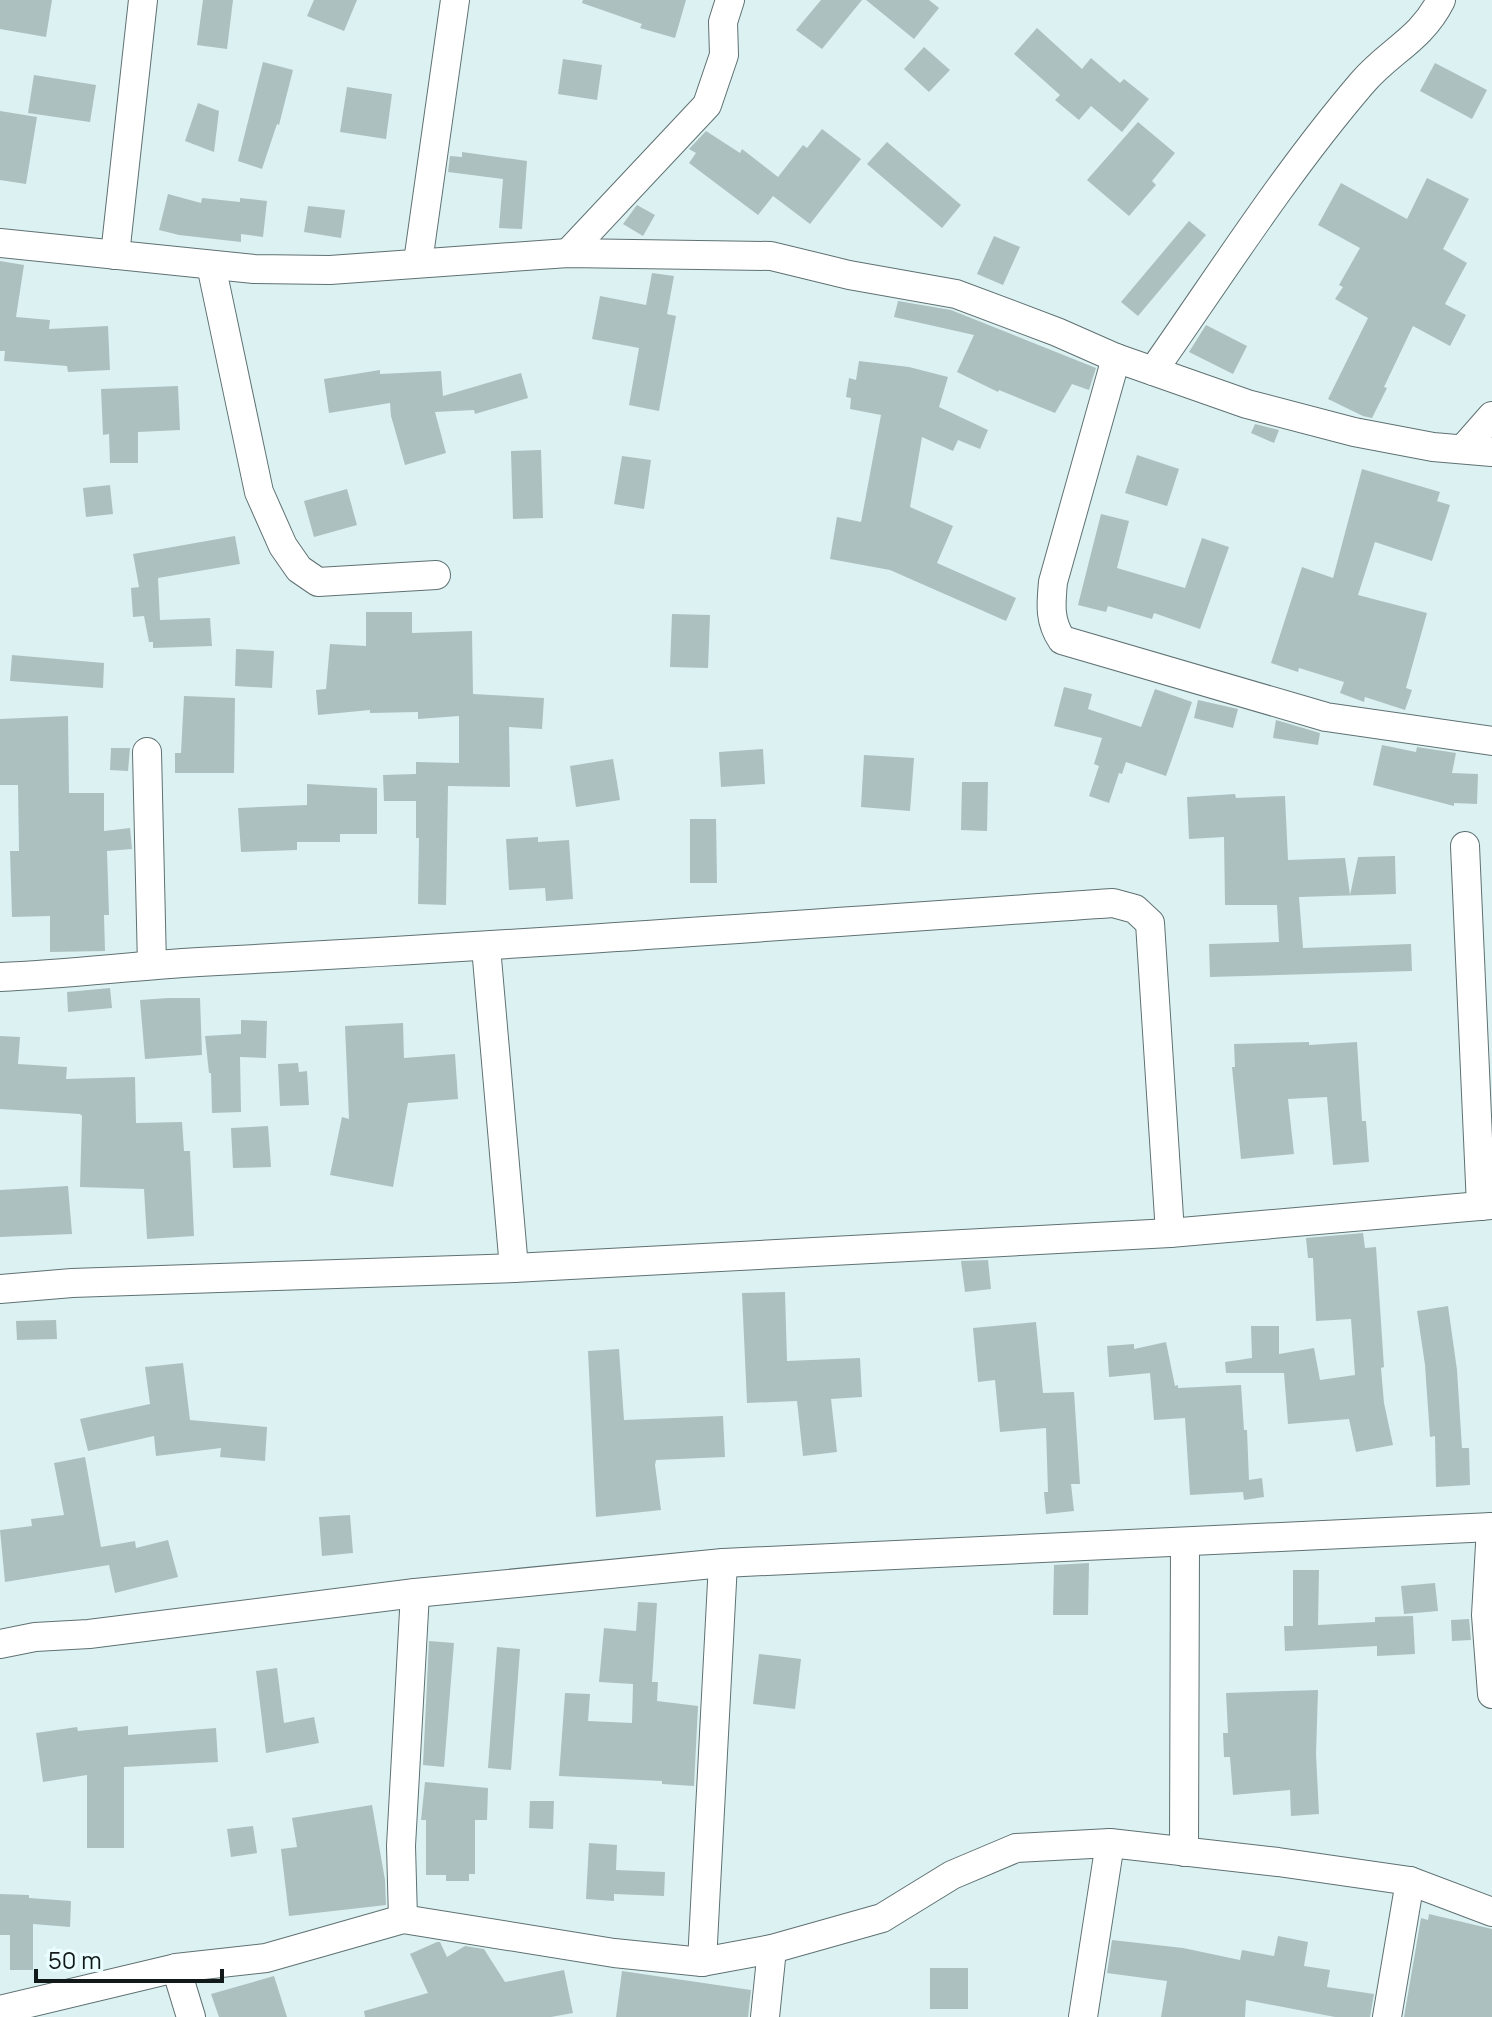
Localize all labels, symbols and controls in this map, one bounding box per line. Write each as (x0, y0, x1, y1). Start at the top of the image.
scale bar (36, 1933, 222, 1983)
text: 50 m (48, 1943, 102, 1976)

